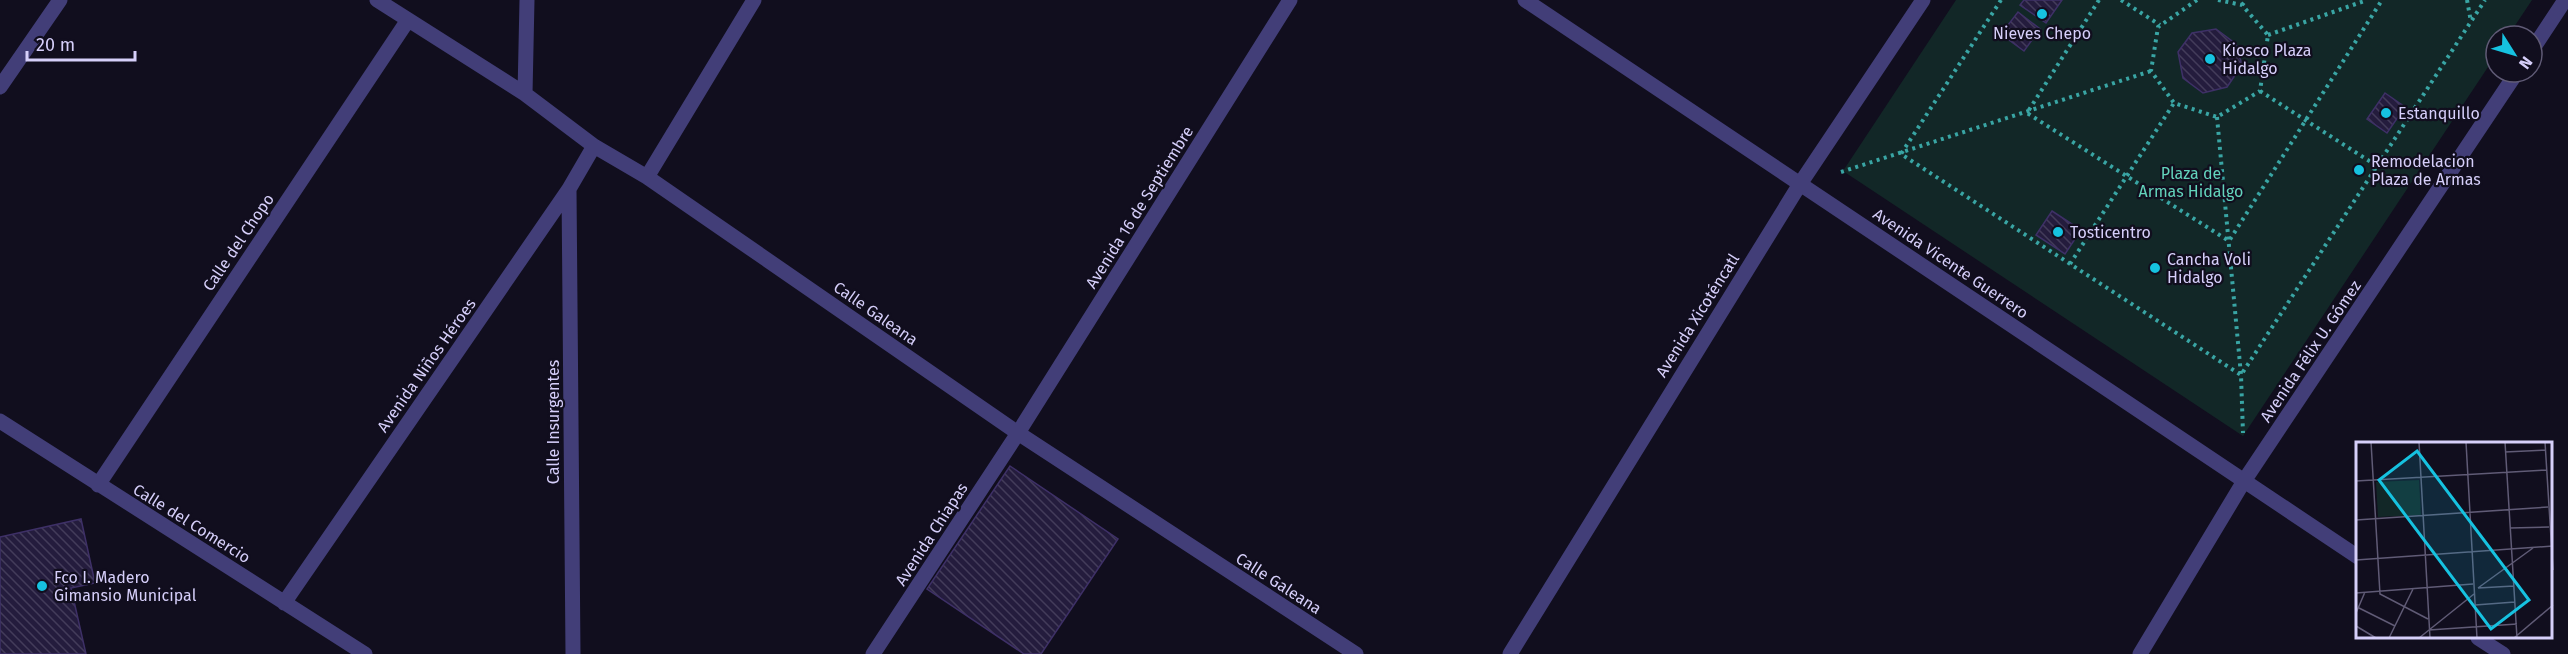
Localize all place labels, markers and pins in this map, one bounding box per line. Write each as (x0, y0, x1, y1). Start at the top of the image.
marker: Nieves Chepo (2035, 7, 2049, 21)
place label: Nieves Chepo (1993, 24, 2091, 43)
place label: Kiosco Plaza Hidalgo (2222, 41, 2312, 78)
marker: Kiosco Plaza Hidalgo (2203, 52, 2217, 66)
place label: Estanquillo (2398, 104, 2480, 123)
marker: Estanquillo (2379, 106, 2393, 120)
place label: Remodelacion Plaza de Armas (2371, 152, 2481, 189)
marker: Remodelacion Plaza de Armas (2352, 163, 2366, 177)
place label: Tosticentro (2070, 223, 2151, 242)
marker: Tosticentro (2051, 225, 2065, 239)
place label: Cancha Voli Hidalgo (2167, 250, 2251, 287)
marker: Cancha Voli Hidalgo (2148, 261, 2162, 275)
place label: Fco I. Madero Gimansio Municipal (54, 568, 197, 605)
marker: Fco I. Madero Gimansio Municipal (35, 579, 49, 593)

